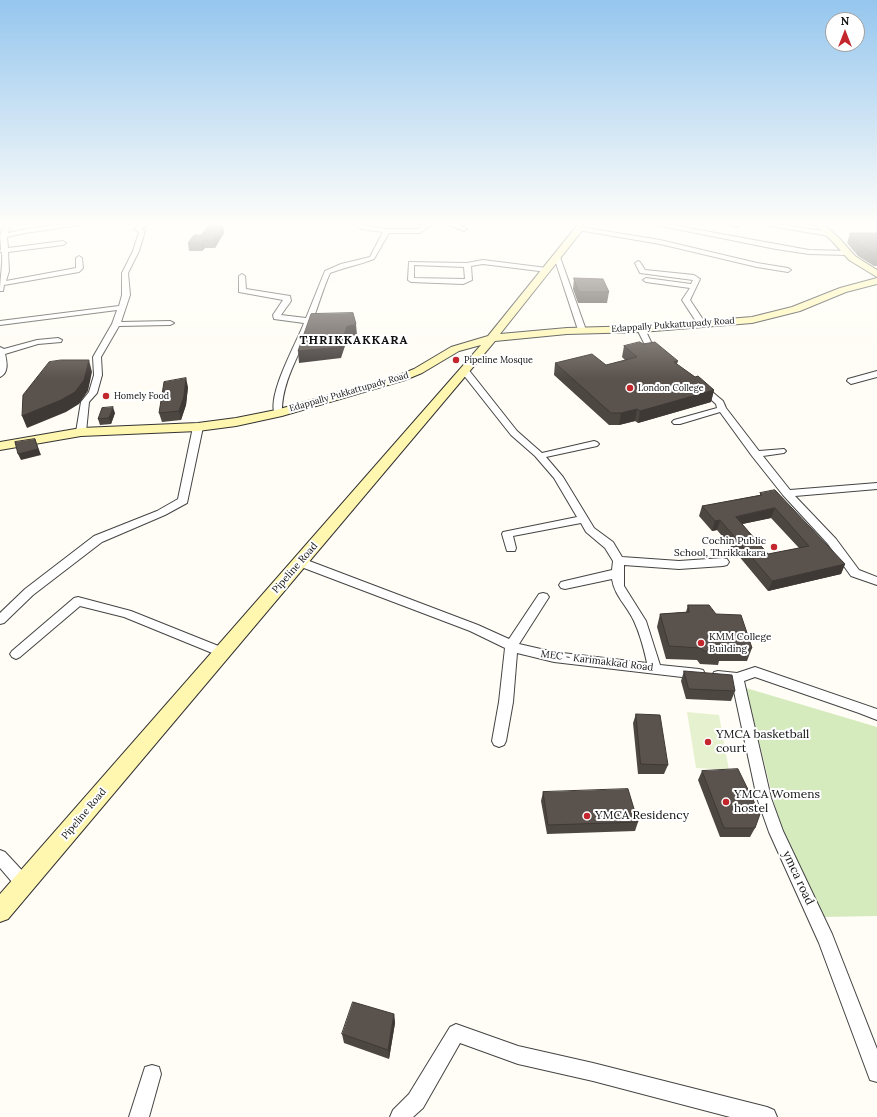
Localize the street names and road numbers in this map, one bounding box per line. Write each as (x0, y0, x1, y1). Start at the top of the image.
street label: Edappally Pukkattupady Road (611, 315, 735, 335)
street label: Edappally Pukkattupady Road (288, 370, 410, 414)
street label: Pipeline Road (270, 540, 320, 596)
street label: MEC - Karimakkad Road (540, 648, 654, 674)
street label: Pipeline Road (59, 786, 109, 842)
street label: ymca road (779, 849, 817, 907)

